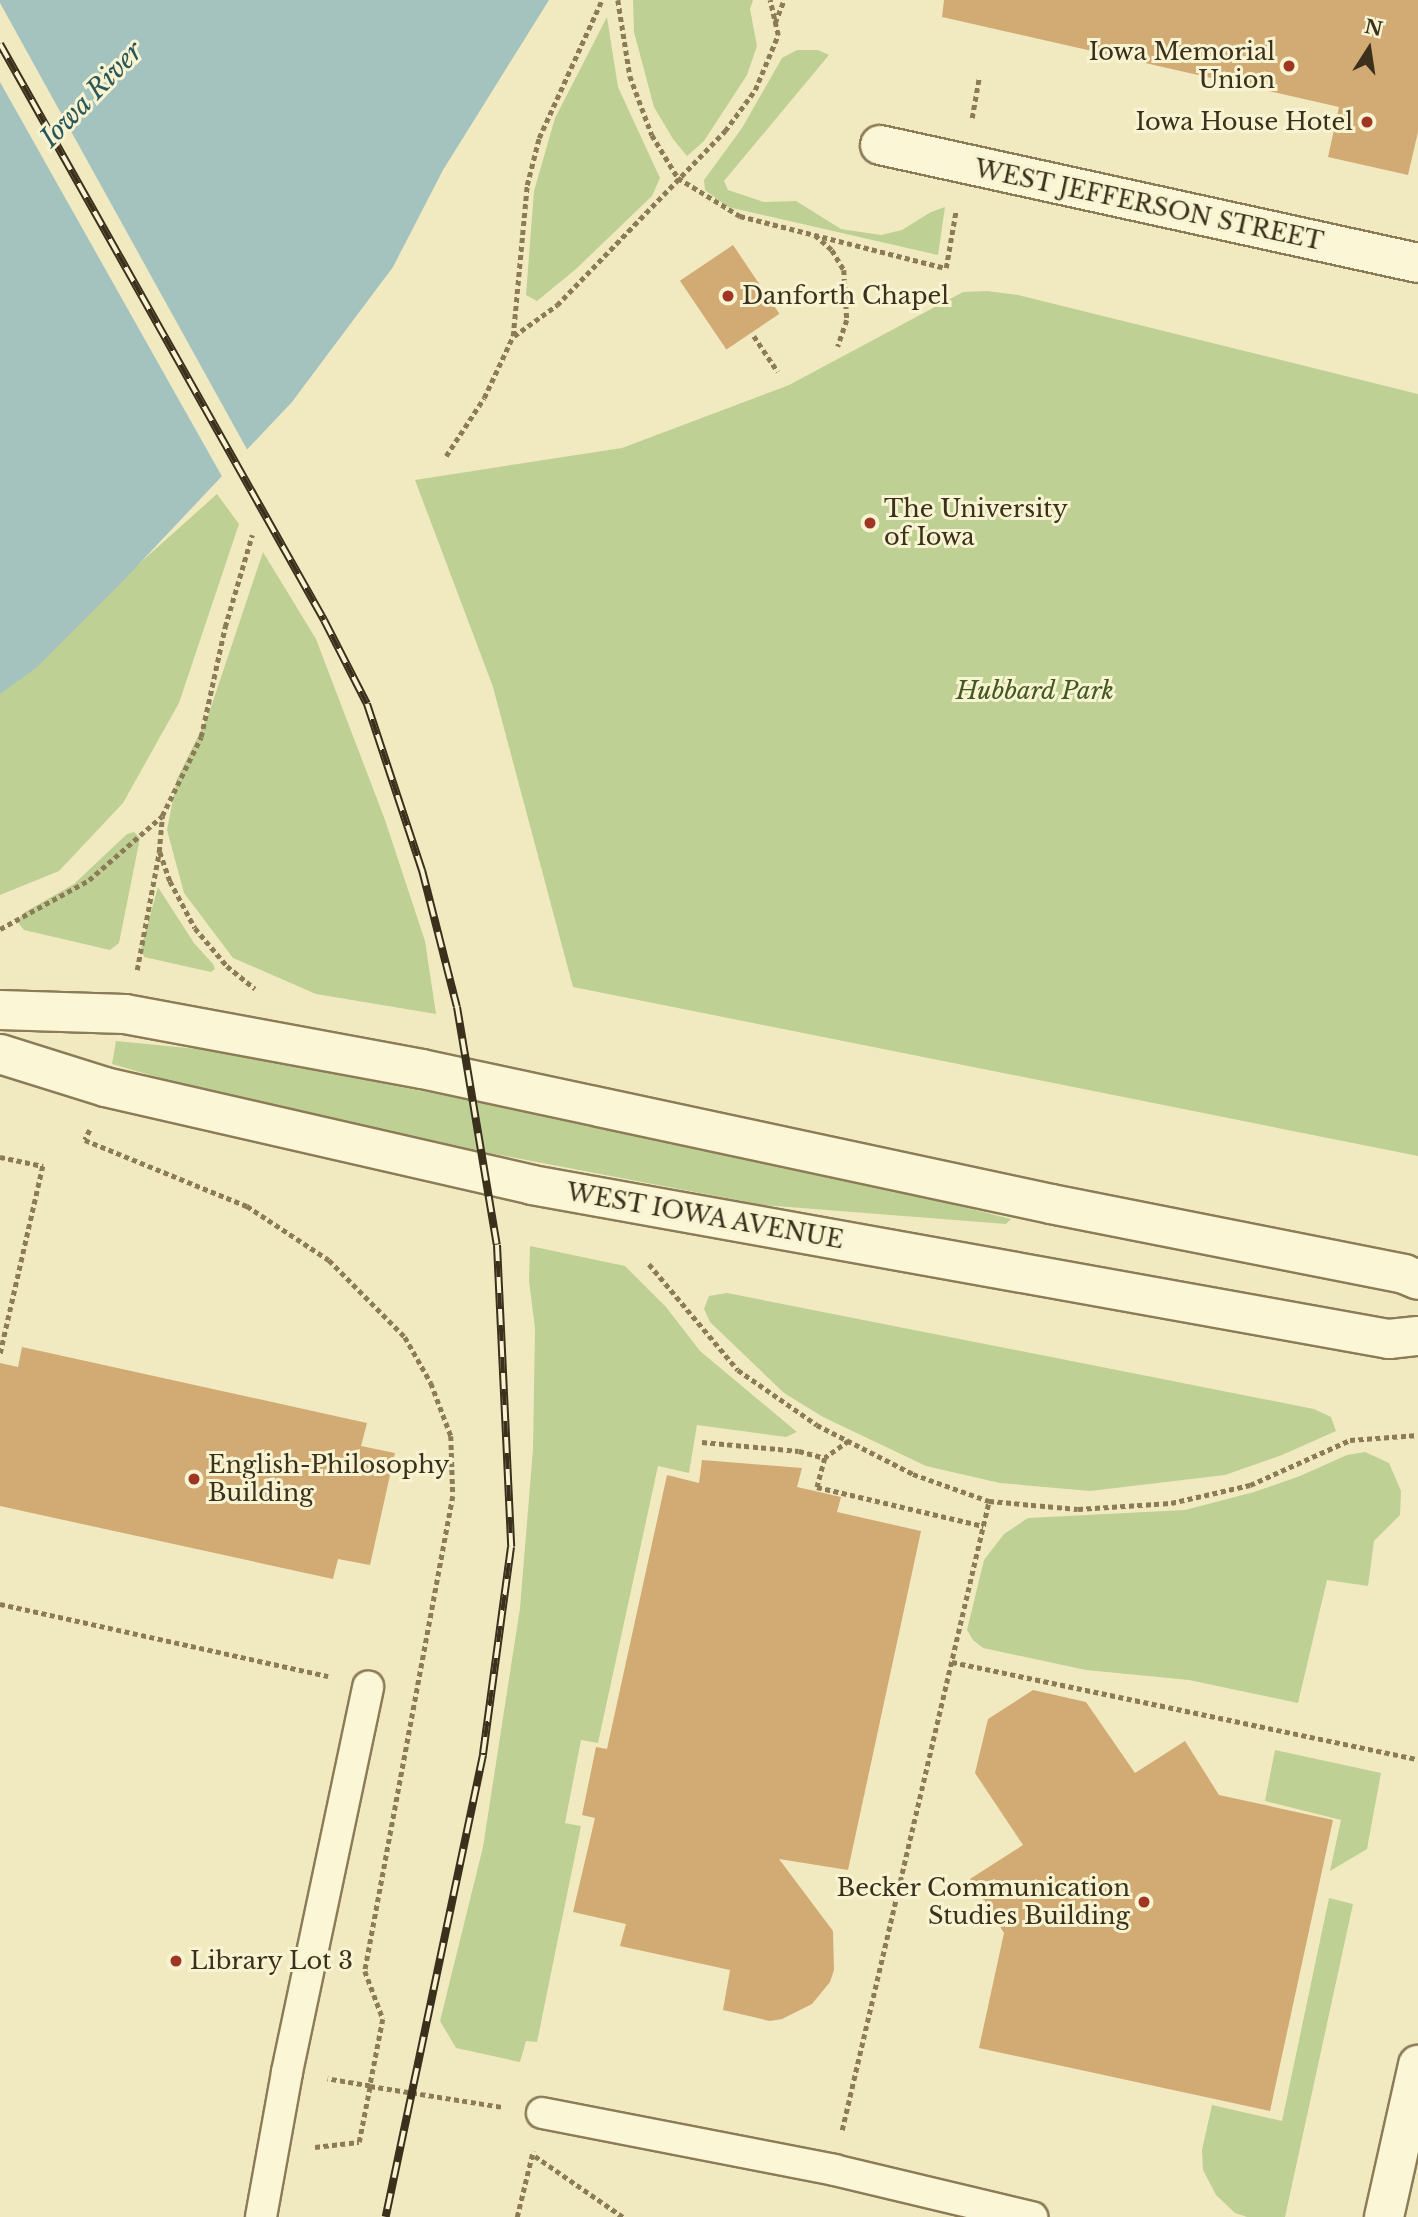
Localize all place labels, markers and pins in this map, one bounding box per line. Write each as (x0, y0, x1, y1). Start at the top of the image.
place label: Iowa Memorial Union (1089, 38, 1275, 94)
marker: Iowa Memorial Union (1281, 58, 1297, 74)
place label: Iowa House Hotel (1135, 108, 1353, 136)
marker: Iowa House Hotel (1359, 114, 1375, 130)
place label: Danforth Chapel (742, 282, 949, 310)
marker: Danforth Chapel (720, 288, 736, 304)
place label: The University of Iowa (884, 495, 1068, 551)
marker: The University of Iowa (862, 515, 878, 531)
place label: English-Philosophy Building (208, 1451, 450, 1507)
marker: English-Philosophy Building (186, 1471, 202, 1487)
place label: Becker Communication Studies Building (836, 1874, 1130, 1930)
marker: Becker Communication Studies Building (1136, 1894, 1152, 1910)
place label: Library Lot 3 (190, 1947, 354, 1975)
marker: Library Lot 3 (168, 1953, 184, 1969)

